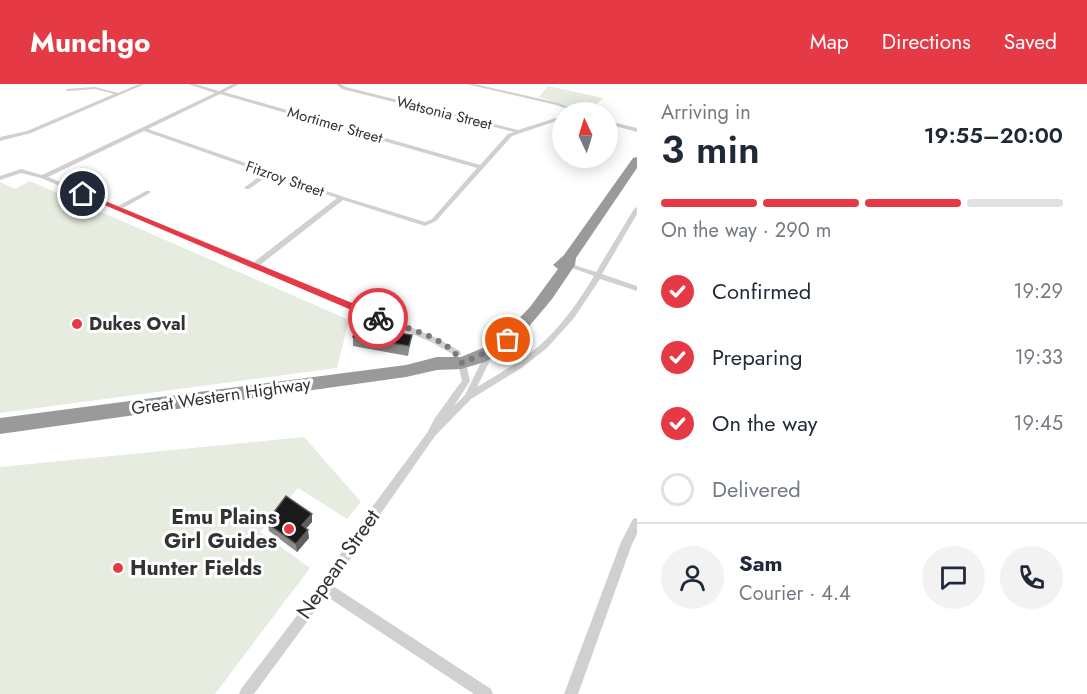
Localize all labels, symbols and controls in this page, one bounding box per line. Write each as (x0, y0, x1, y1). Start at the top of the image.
text: Munchgo (30, 22, 151, 63)
text: Map (810, 27, 849, 57)
text: Directions (882, 27, 971, 57)
text: Saved (1004, 27, 1057, 57)
street label: Watsonia Street (394, 91, 494, 136)
text: Arriving in (661, 98, 751, 127)
street label: Mortimer Street (285, 101, 385, 149)
north arrow (552, 102, 618, 168)
map controls (552, 102, 618, 168)
text: 19:55–20:00 (924, 119, 1063, 151)
text: 3 min (661, 121, 760, 178)
street label: Fitzroy Street (243, 155, 328, 203)
pin (57, 168, 108, 219)
icon: home (66, 177, 99, 210)
text: On the way · 290 m (661, 216, 831, 245)
icon: check (661, 275, 694, 308)
text: Confirmed (712, 275, 811, 307)
text: 19:29 (1014, 277, 1063, 306)
courier (348, 288, 408, 348)
icon: bike (362, 302, 395, 335)
place label: Dukes Oval (89, 311, 186, 337)
pin (482, 314, 533, 365)
marker: Dukes Oval (70, 317, 84, 331)
icon: bag (491, 323, 524, 356)
icon: check (661, 341, 694, 374)
text: Preparing (712, 341, 803, 373)
text: 19:33 (1015, 343, 1063, 372)
street label: Great Western Highway (130, 371, 312, 421)
icon: check (661, 407, 694, 440)
text: On the way (712, 407, 817, 439)
text: 19:45 (1014, 409, 1063, 438)
text: Delivered (712, 473, 801, 505)
place label: Emu Plains Girl Guides (164, 502, 277, 556)
street label: Nepean Street (289, 503, 387, 625)
marker: Emu Plains Girl Guides (282, 522, 296, 536)
button: person (661, 546, 724, 609)
button: chat (922, 546, 985, 609)
button: phone (1000, 546, 1063, 609)
text: Sam (739, 547, 783, 579)
place label: Hunter Fields (130, 553, 262, 583)
marker: Hunter Fields (111, 561, 125, 575)
text: Courier · 4.4 (739, 579, 851, 608)

